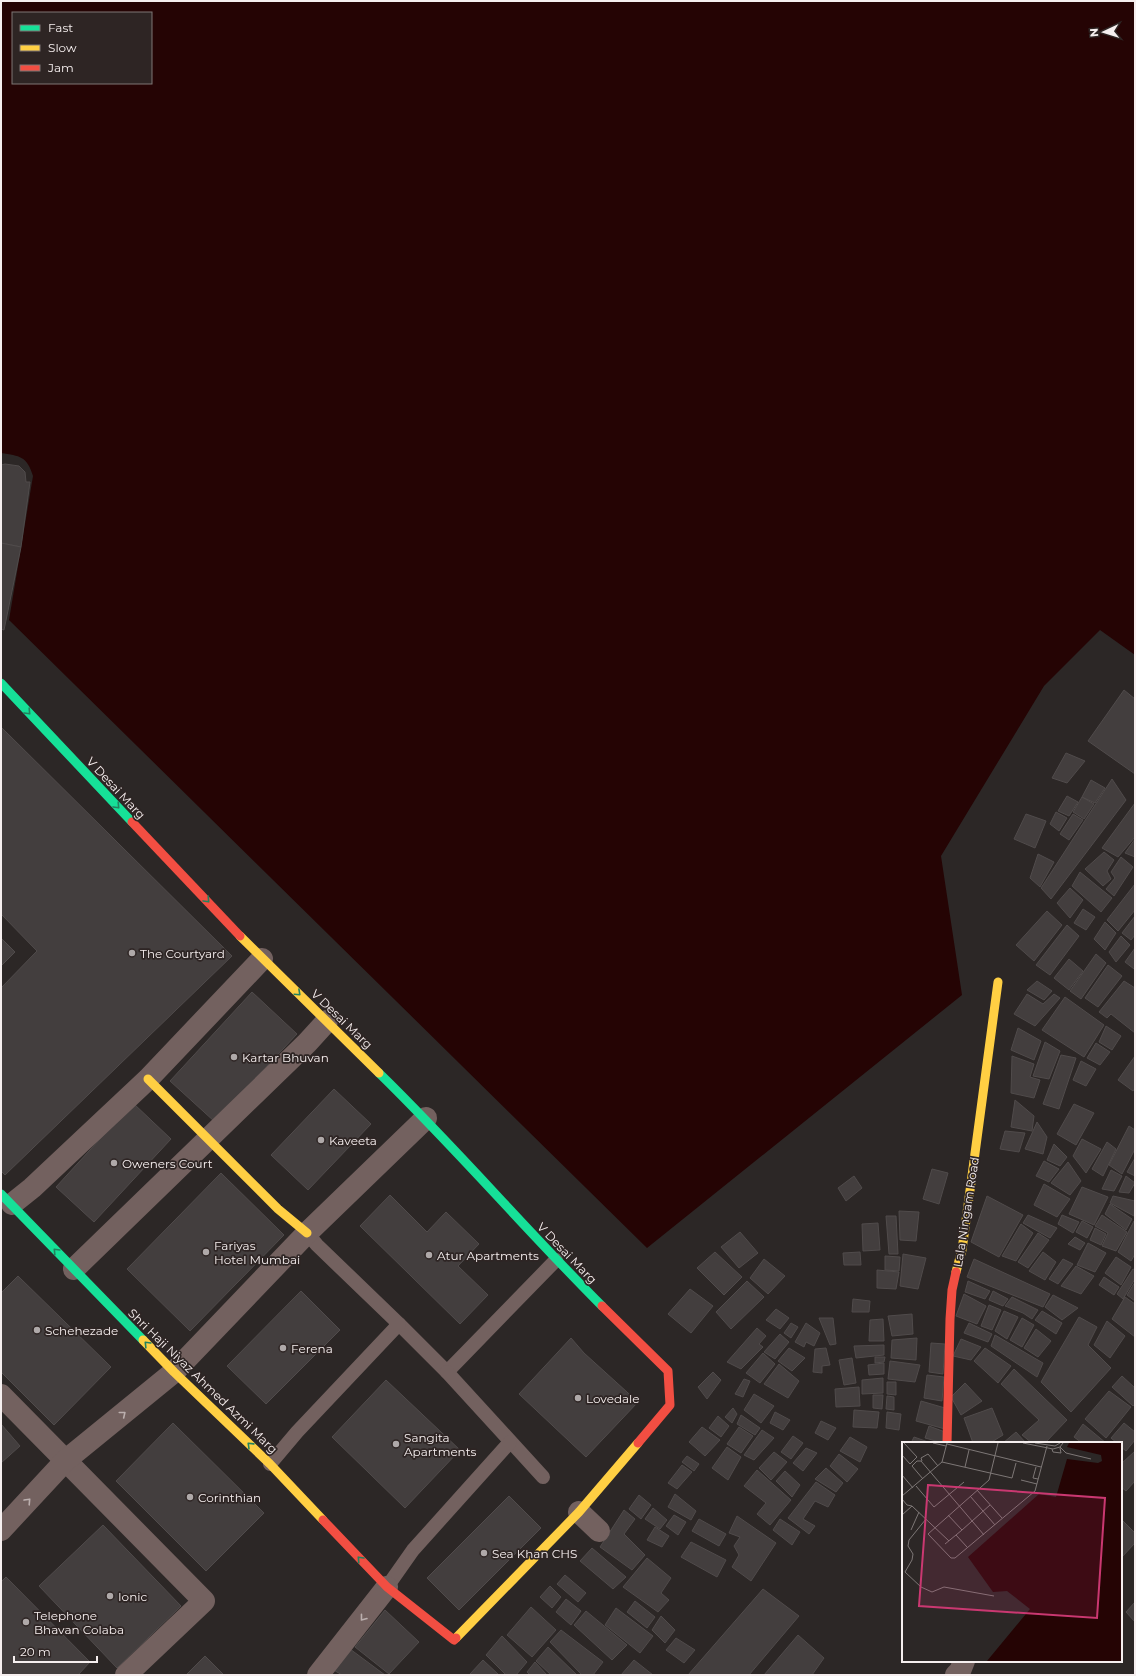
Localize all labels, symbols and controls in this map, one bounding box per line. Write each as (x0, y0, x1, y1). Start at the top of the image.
legend (12, 12, 152, 84)
north arrow (1084, 12, 1124, 52)
text: Fast (48, 20, 73, 35)
text: N (1087, 28, 1101, 38)
text: Slow (48, 40, 77, 55)
text: Jam (47, 60, 74, 75)
one-way arrow (23, 707, 30, 714)
street label: V Desai Marg (83, 754, 149, 822)
one-way arrow (112, 801, 120, 809)
one-way arrow (202, 895, 209, 903)
place label: The Courtyard (140, 946, 225, 961)
marker: The Courtyard (127, 948, 137, 958)
street label: V Desai Marg (308, 986, 376, 1052)
one-way arrow (293, 988, 301, 996)
place label: Kartar Bhuvan (242, 1050, 329, 1065)
marker: Kartar Bhuvan (229, 1052, 239, 1062)
place label: Kaveeta (329, 1133, 377, 1148)
marker: Kaveeta (316, 1135, 326, 1145)
place label: Oweners Court (122, 1156, 213, 1171)
street label: Lala Ningam Road (950, 1156, 982, 1268)
marker: Oweners Court (109, 1158, 119, 1168)
street label: V Desai Marg (534, 1219, 600, 1287)
place label: Fariyas Hotel Mumbai (214, 1238, 300, 1267)
marker: Fariyas Hotel Mumbai (201, 1247, 211, 1257)
one-way arrow (54, 1248, 61, 1256)
place label: Atur Apartments (437, 1248, 539, 1263)
marker: Atur Apartments (424, 1250, 434, 1260)
street label: Shri Haji Niyaz Ahmed Azmi Marg (125, 1305, 281, 1457)
place label: Schehezade (45, 1323, 118, 1338)
marker: Schehezade (32, 1325, 42, 1335)
one-way arrow (144, 1341, 152, 1349)
place label: Ferena (291, 1341, 333, 1356)
marker: Ferena (278, 1343, 288, 1353)
place label: Lovedale (586, 1391, 640, 1406)
marker: Lovedale (573, 1393, 583, 1403)
one-way arrow (119, 1411, 126, 1418)
place label: Sangita Apartments (404, 1430, 477, 1459)
marker: Sangita Apartments (391, 1439, 401, 1449)
one-way arrow (247, 1442, 255, 1450)
inset map (902, 1442, 1122, 1662)
place label: Corinthian (198, 1490, 261, 1505)
marker: Corinthian (185, 1492, 195, 1502)
one-way arrow (23, 1498, 30, 1506)
place label: Sea Khan CHS (492, 1546, 577, 1561)
marker: Sea Khan CHS (479, 1548, 489, 1558)
one-way arrow (357, 1556, 365, 1564)
place label: Ionic (118, 1589, 147, 1604)
marker: Ionic (105, 1591, 115, 1601)
place label: Telephone Bhavan Colaba (34, 1608, 124, 1637)
one-way arrow (360, 1614, 367, 1621)
marker: Telephone Bhavan Colaba (21, 1617, 31, 1627)
scale bar (14, 1638, 97, 1664)
text: 20 m (20, 1644, 51, 1659)

